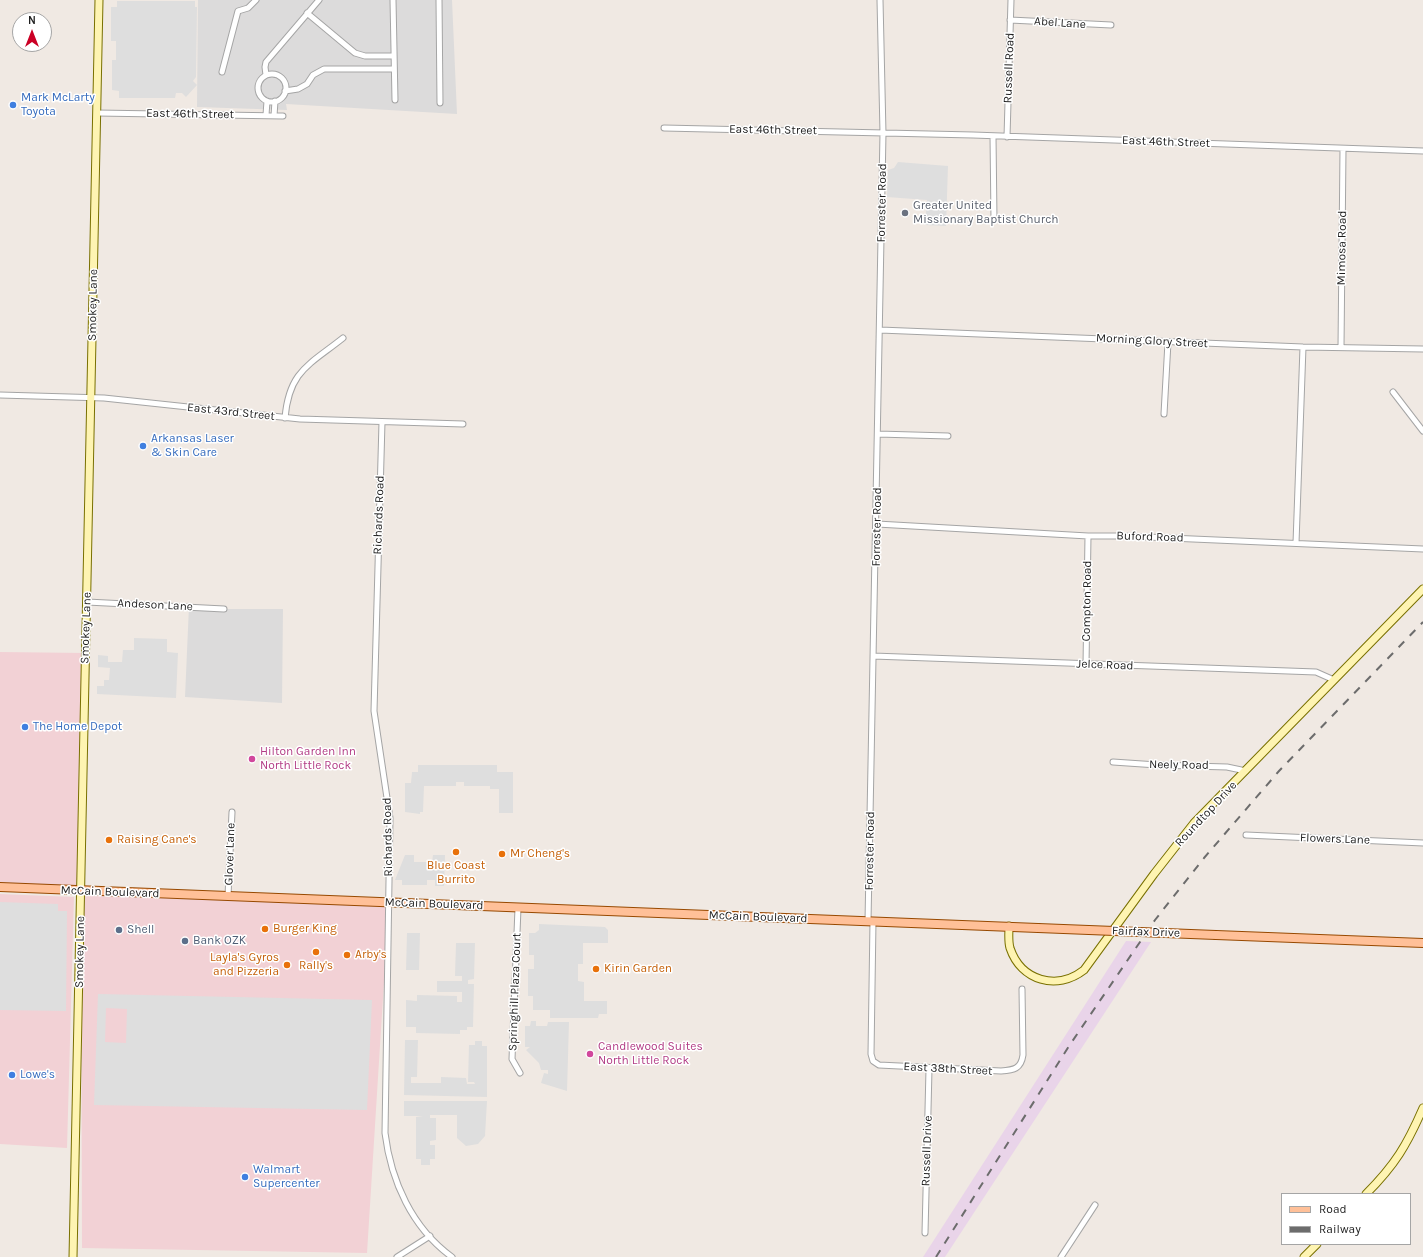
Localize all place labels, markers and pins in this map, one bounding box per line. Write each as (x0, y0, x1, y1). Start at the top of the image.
place label: Mark McLarty Toyota (21, 91, 95, 119)
marker: Mark McLarty Toyota (8, 100, 18, 110)
place label: Greater United Missionary Baptist Church (913, 199, 1059, 227)
marker: Greater United Missionary Baptist Church (900, 208, 910, 218)
place label: Arkansas Laser & Skin Care (151, 432, 234, 460)
marker: Arkansas Laser & Skin Care (138, 441, 148, 451)
place label: The Home Depot (33, 720, 122, 734)
marker: The Home Depot (20, 722, 30, 732)
place label: Hilton Garden Inn North Little Rock (260, 745, 356, 773)
marker: Hilton Garden Inn North Little Rock (247, 754, 257, 764)
place label: Raising Cane's (117, 833, 197, 847)
marker: Raising Cane's (104, 835, 114, 845)
marker: Blue Coast Burrito (451, 847, 461, 857)
place label: Mr Cheng's (510, 847, 570, 861)
marker: Mr Cheng's (497, 849, 507, 859)
place label: Blue Coast Burrito (427, 859, 485, 887)
place label: Burger King (273, 922, 337, 936)
place label: Shell (127, 923, 154, 937)
marker: Burger King (260, 924, 270, 934)
marker: Shell (114, 925, 124, 935)
place label: Bank OZK (193, 934, 246, 948)
marker: Bank OZK (180, 936, 190, 946)
marker: Rally's (311, 947, 321, 957)
place label: Arby's (355, 948, 387, 962)
marker: Arby's (342, 950, 352, 960)
place label: Layla's Gyros and Pizzeria (210, 951, 279, 979)
place label: Rally's (299, 959, 333, 973)
marker: Layla's Gyros and Pizzeria (282, 960, 292, 970)
place label: Kirin Garden (604, 962, 672, 976)
marker: Kirin Garden (591, 964, 601, 974)
place label: Candlewood Suites North Little Rock (598, 1040, 703, 1068)
marker: Candlewood Suites North Little Rock (585, 1049, 595, 1059)
place label: Lowe's (20, 1068, 55, 1082)
marker: Lowe's (7, 1070, 17, 1080)
place label: Walmart Supercenter (253, 1163, 320, 1191)
marker: Walmart Supercenter (240, 1172, 250, 1182)

